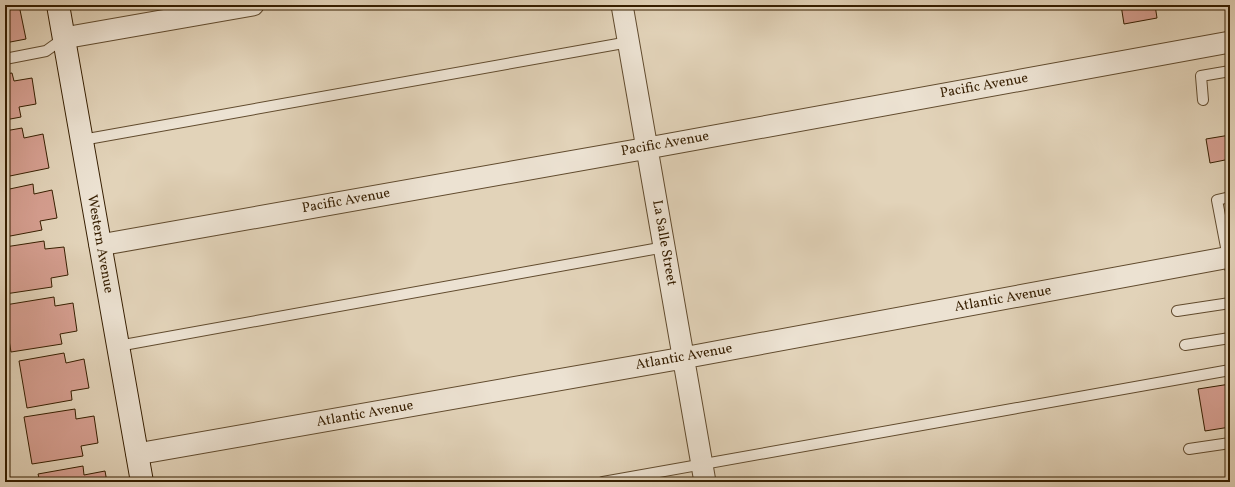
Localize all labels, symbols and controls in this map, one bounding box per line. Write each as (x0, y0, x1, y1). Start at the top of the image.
street label: Pacific Avenue (938, 69, 1030, 103)
street label: Pacific Avenue (619, 127, 711, 161)
street label: Pacific Avenue (300, 184, 392, 218)
street label: Western Avenue (82, 193, 118, 295)
street label: La Salle Street (647, 199, 681, 287)
street label: Atlantic Avenue (953, 281, 1053, 317)
street label: Atlantic Avenue (634, 339, 734, 375)
street label: Atlantic Avenue (315, 396, 415, 432)

